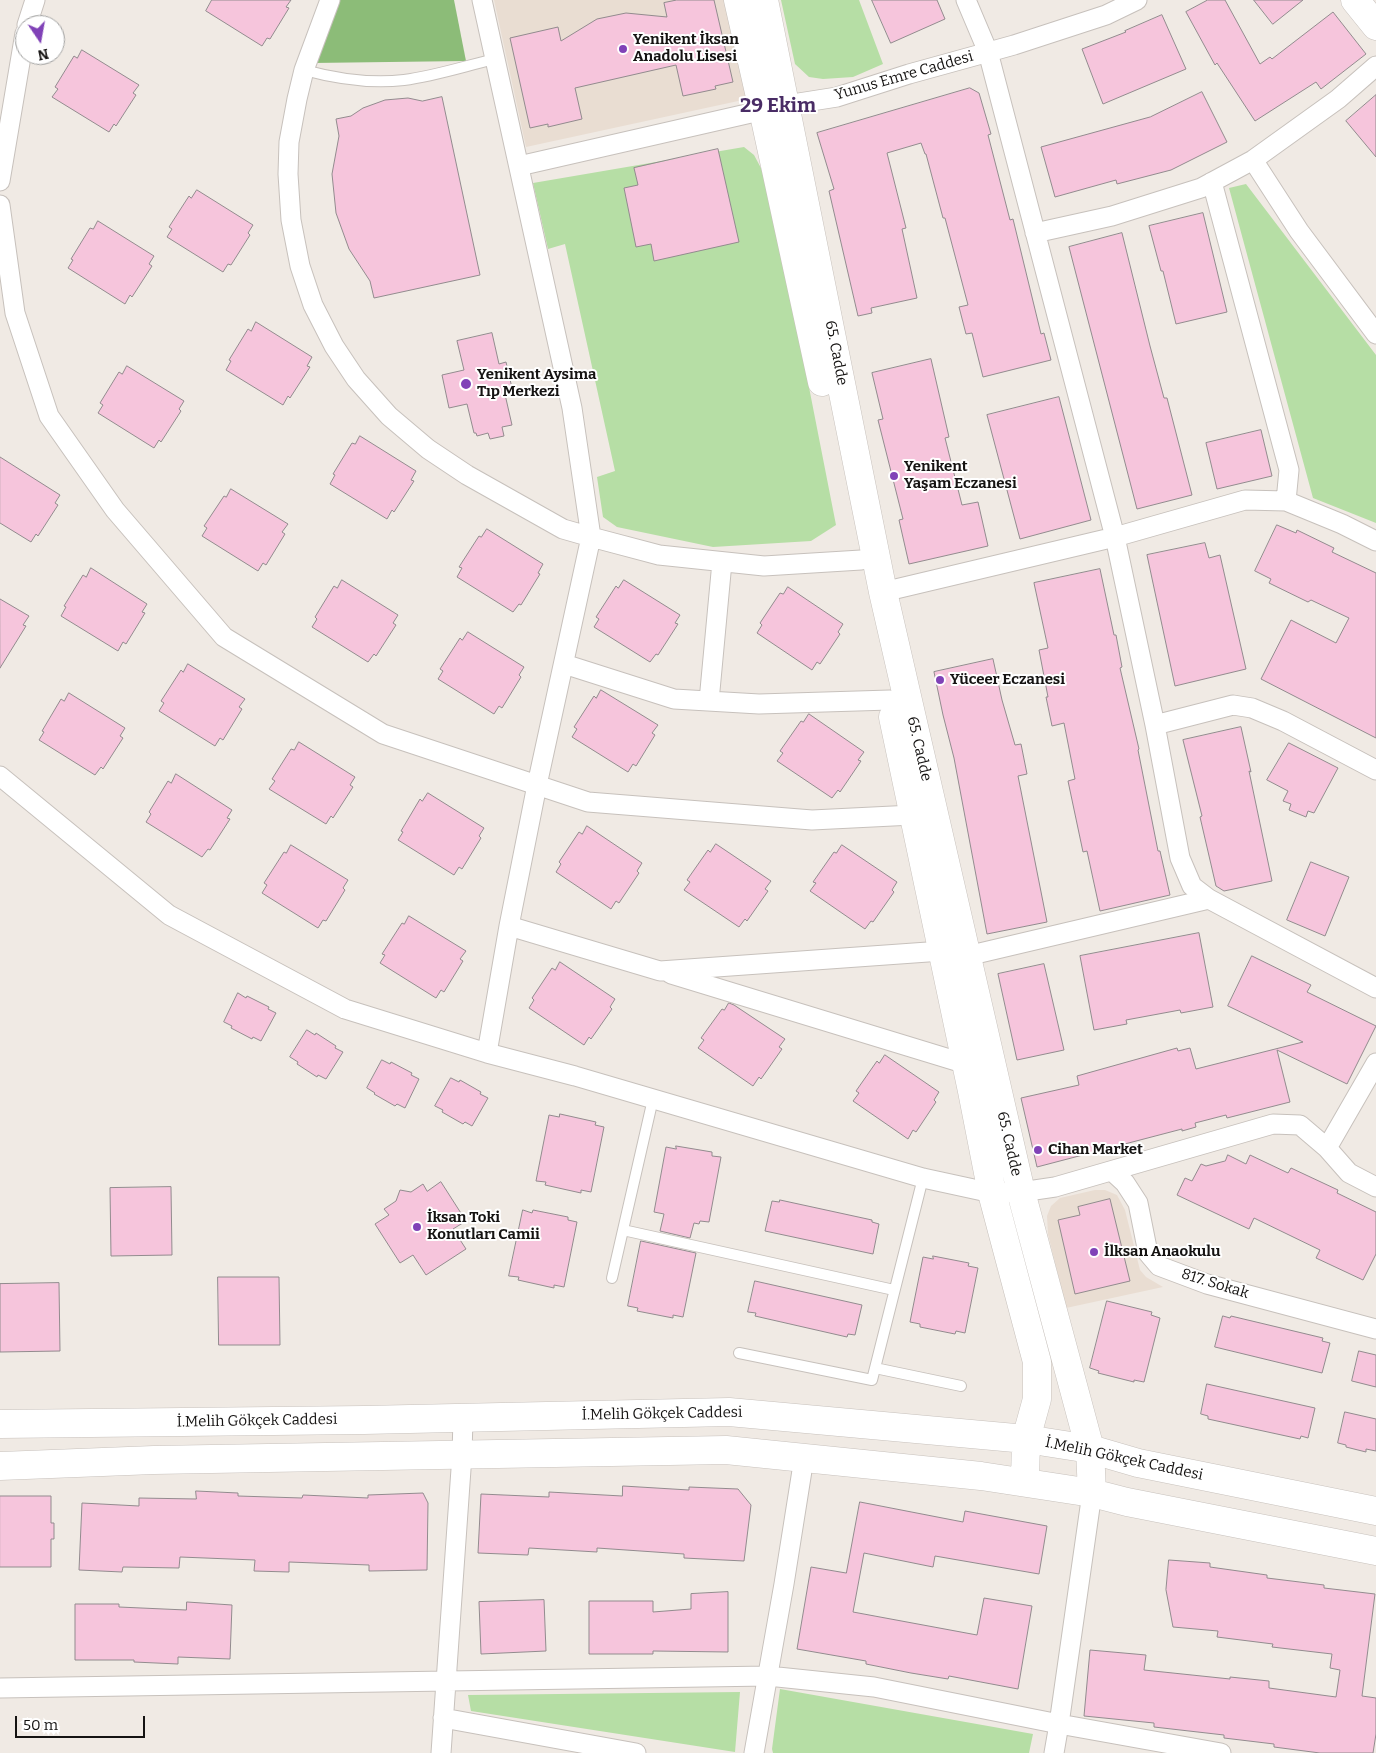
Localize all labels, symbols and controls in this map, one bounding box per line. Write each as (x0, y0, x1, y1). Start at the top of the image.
north arrow (15, 15, 65, 65)
place label: Yenikent İksan Anadolu Lisesi (633, 31, 739, 66)
marker: Yenikent İksan Anadolu Lisesi (617, 43, 629, 55)
text: N (36, 45, 50, 64)
street label: Yunus Emre Caddesi (833, 48, 975, 104)
district label: 29 Ekim (740, 94, 816, 118)
street label: 65. Cadde (821, 319, 851, 387)
place label: Yenikent Aysima Tıp Merkezi (477, 366, 596, 401)
marker: Yenikent Aysima Tıp Merkezi (459, 377, 473, 391)
place label: Yenikent Yaşam Eczanesi (904, 458, 1017, 493)
marker: Yenikent Yaşam Eczanesi (888, 470, 900, 482)
place label: Yüceer Eczanesi (950, 671, 1065, 689)
marker: Yüceer Eczanesi (934, 674, 946, 686)
street label: 65. Cadde (903, 715, 935, 783)
street label: 65. Cadde (993, 1110, 1025, 1178)
place label: Cihan Market (1048, 1141, 1143, 1159)
marker: Cihan Market (1032, 1144, 1044, 1156)
place label: İksan Toki Konutları Camii (427, 1209, 540, 1244)
marker: İksan Toki Konutları Camii (411, 1221, 423, 1233)
place label: İlksan Anaokulu (1104, 1243, 1220, 1261)
marker: İlksan Anaokulu (1088, 1246, 1100, 1258)
street label: 817. Sokak (1179, 1265, 1251, 1303)
street label: İ.Melih Gökçek Caddesi (581, 1404, 743, 1424)
street label: İ.Melih Gökçek Caddesi (176, 1411, 338, 1431)
street label: İ.Melih Gökçek Caddesi (1043, 1433, 1205, 1485)
scale bar (18, 1706, 148, 1738)
text: 50 m (23, 1716, 58, 1734)

